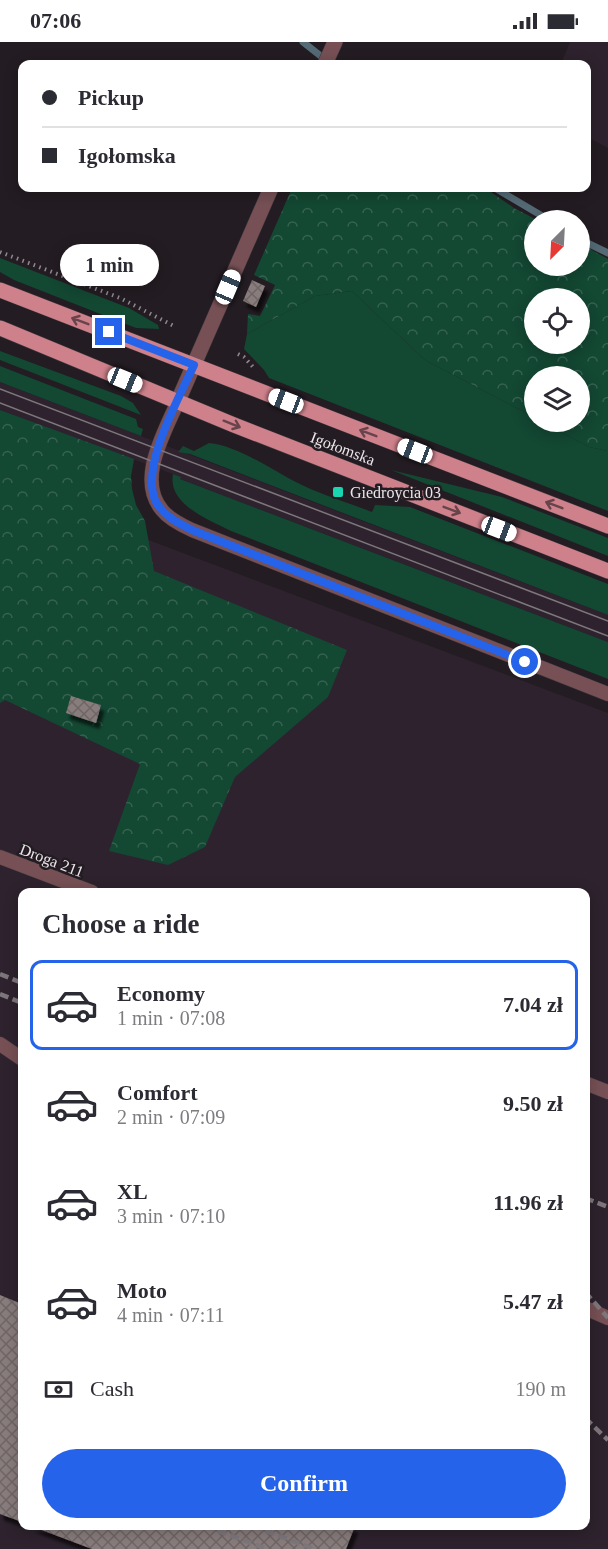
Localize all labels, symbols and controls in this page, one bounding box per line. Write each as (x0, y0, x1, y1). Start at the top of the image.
text: 07:06 (30, 8, 81, 33)
text: Pickup (78, 85, 144, 110)
text: Igołomska (78, 143, 176, 168)
north arrow (524, 210, 590, 276)
map controls (524, 210, 590, 432)
callout: 1 min (60, 245, 158, 287)
text: 1 min (85, 254, 134, 276)
car (213, 267, 243, 307)
button: locate (524, 288, 590, 354)
one-way arrow (72, 315, 90, 326)
route end (95, 318, 122, 345)
car (105, 365, 145, 395)
button: layers (524, 366, 590, 432)
car (266, 386, 306, 416)
one-way arrow (222, 419, 240, 430)
one-way arrow (359, 427, 378, 438)
street label: Igołomska (308, 428, 377, 469)
car (395, 436, 435, 466)
place label: Giedroycia 03 (350, 484, 441, 502)
marker: Giedroycia 03 (331, 485, 345, 499)
one-way arrow (545, 499, 564, 510)
one-way arrow (442, 506, 461, 517)
car (479, 514, 519, 544)
route start (511, 648, 538, 675)
street label: Droga 211 (17, 840, 86, 881)
text: Choose a ride (42, 909, 200, 939)
icon: car (45, 978, 99, 1032)
text: Economy (117, 981, 205, 1006)
text: 7.04 zł (503, 992, 563, 1017)
text: 1 min · 07:08 (117, 1007, 225, 1029)
icon: car (45, 1077, 99, 1131)
text: Comfort (117, 1080, 198, 1105)
text: 9.50 zł (503, 1091, 563, 1116)
text: 2 min · 07:09 (117, 1106, 225, 1128)
icon: car (45, 1176, 99, 1230)
text: XL (117, 1179, 148, 1204)
text: 11.96 zł (493, 1190, 563, 1215)
text: 3 min · 07:10 (117, 1205, 225, 1227)
icon: car (45, 1275, 99, 1329)
text: Moto (117, 1278, 167, 1303)
text: 5.47 zł (503, 1289, 563, 1314)
text: 4 min · 07:11 (117, 1304, 225, 1326)
icon: cash (42, 1373, 75, 1406)
text: Cash (90, 1376, 134, 1401)
text: 190 m (515, 1378, 566, 1400)
button: Confirm (42, 1449, 566, 1518)

